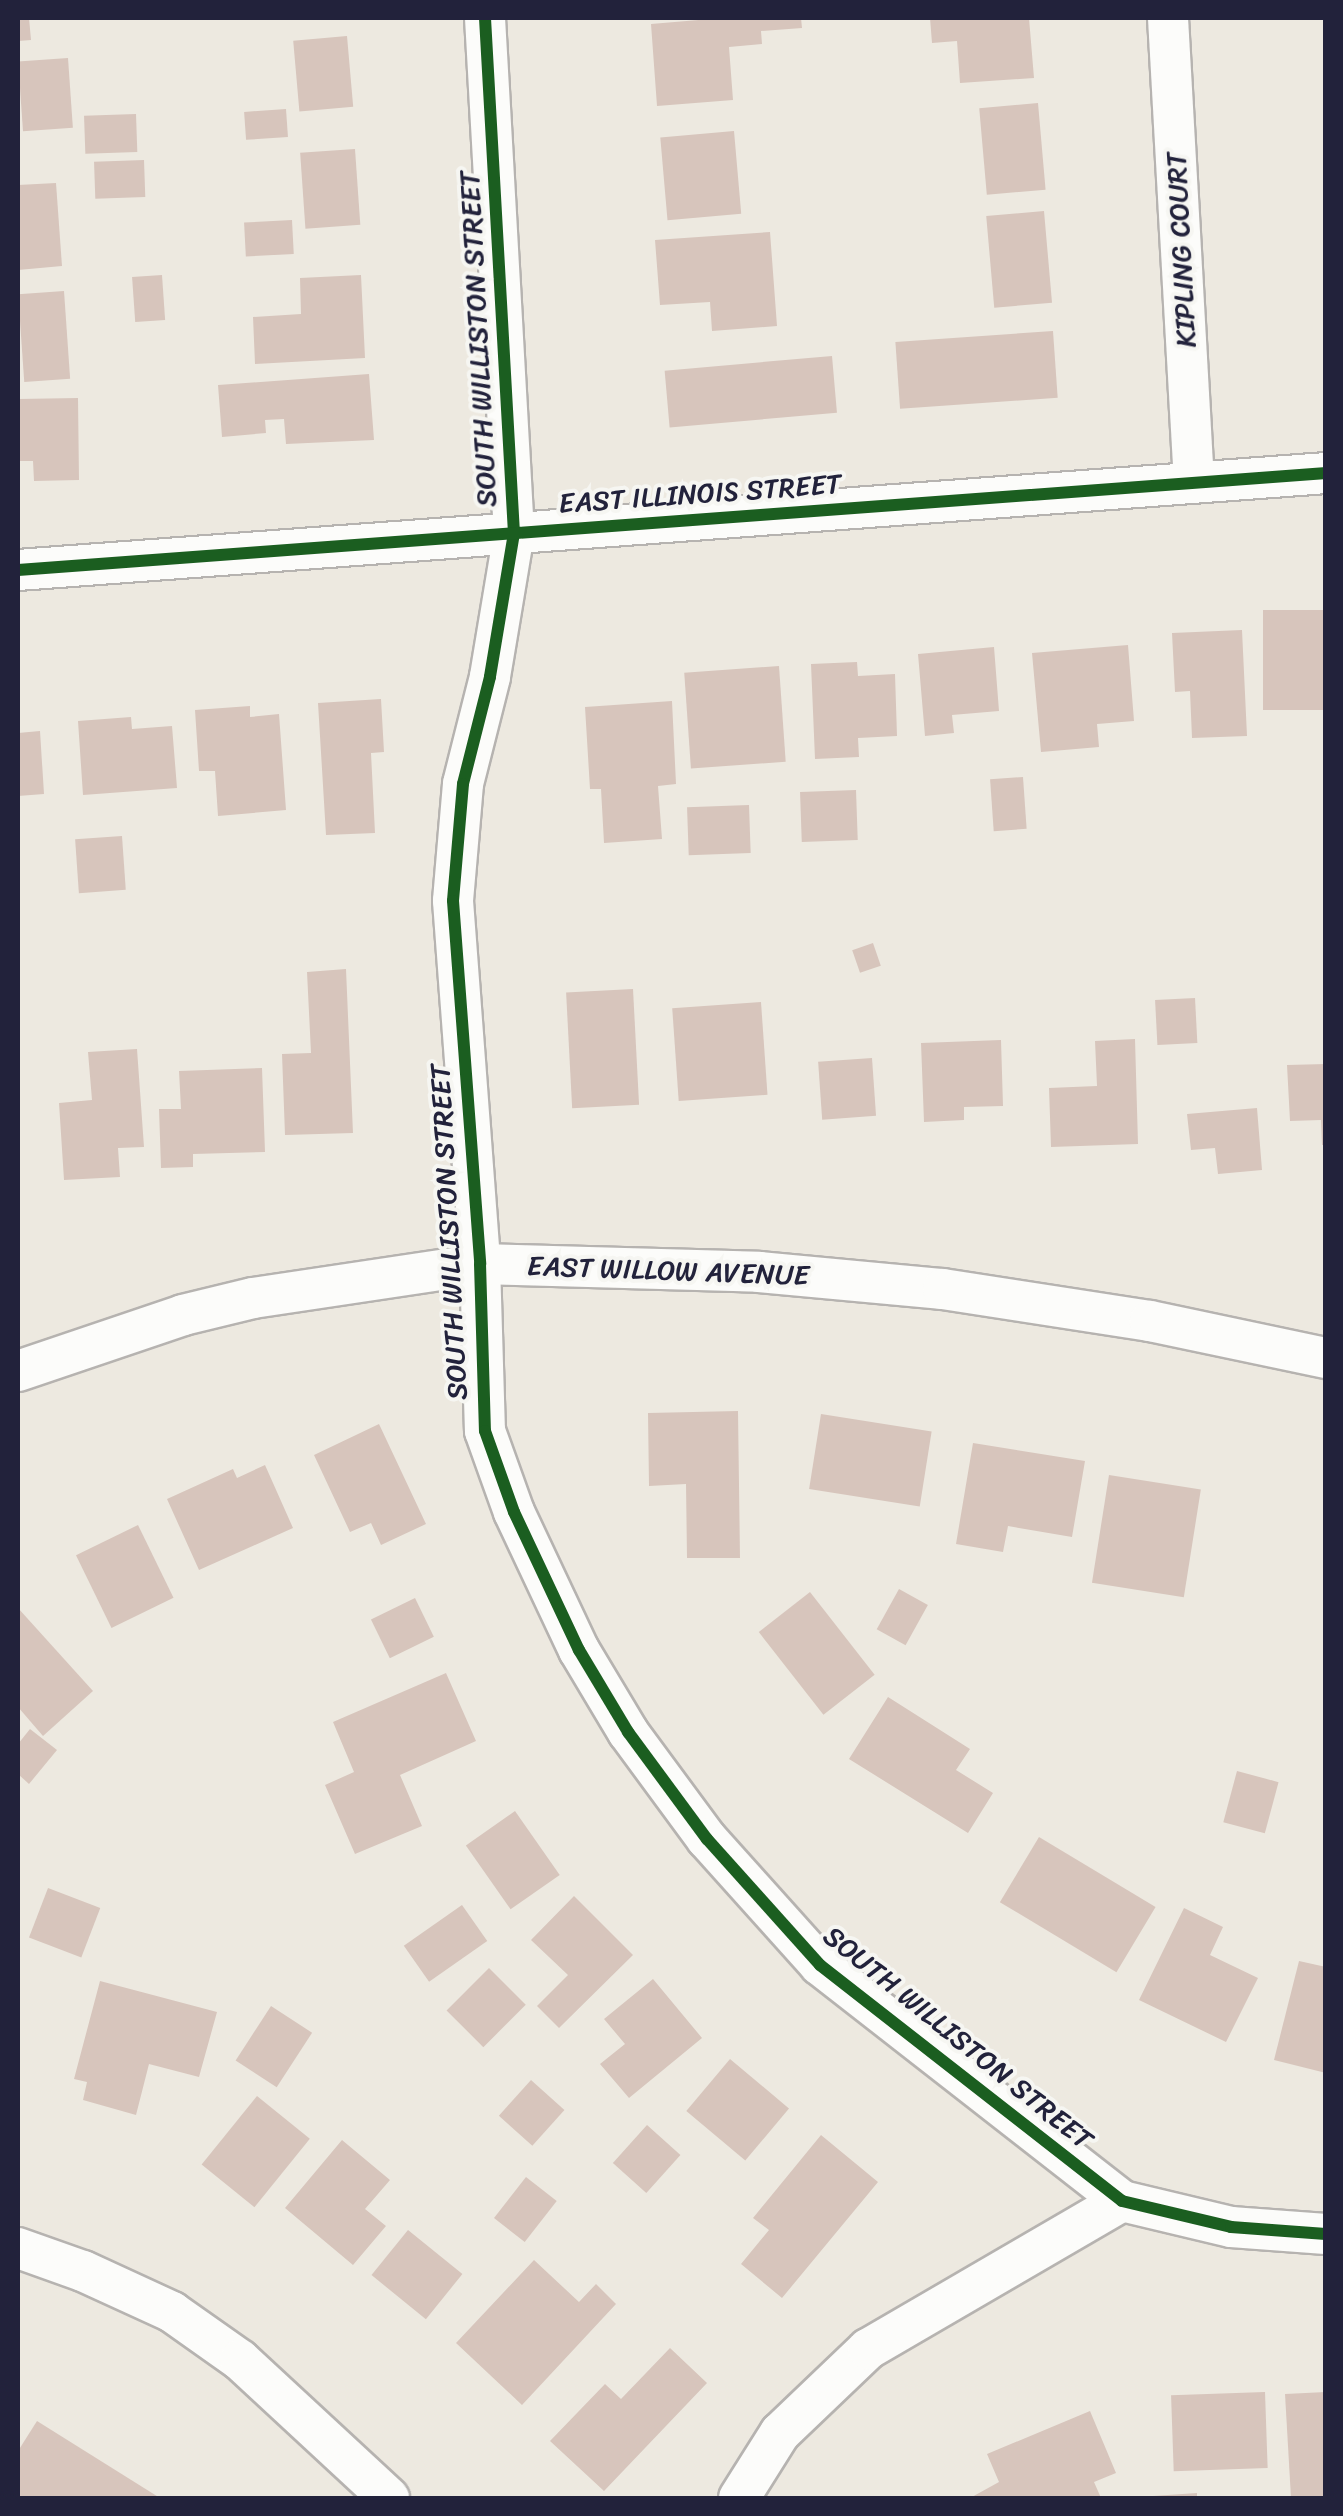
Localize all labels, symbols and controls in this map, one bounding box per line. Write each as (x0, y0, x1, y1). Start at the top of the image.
street label: KIPLING COURT (1159, 152, 1203, 348)
street label: SOUTH WILLISTON STREET (452, 170, 504, 508)
street label: EAST ILLINOIS STREET (555, 467, 845, 521)
street label: SOUTH WILLISTON STREET (423, 1063, 475, 1401)
street label: EAST WILLOW AVENUE (526, 1249, 810, 1293)
street label: SOUTH WILLISTON STREET (817, 1919, 1099, 2157)

